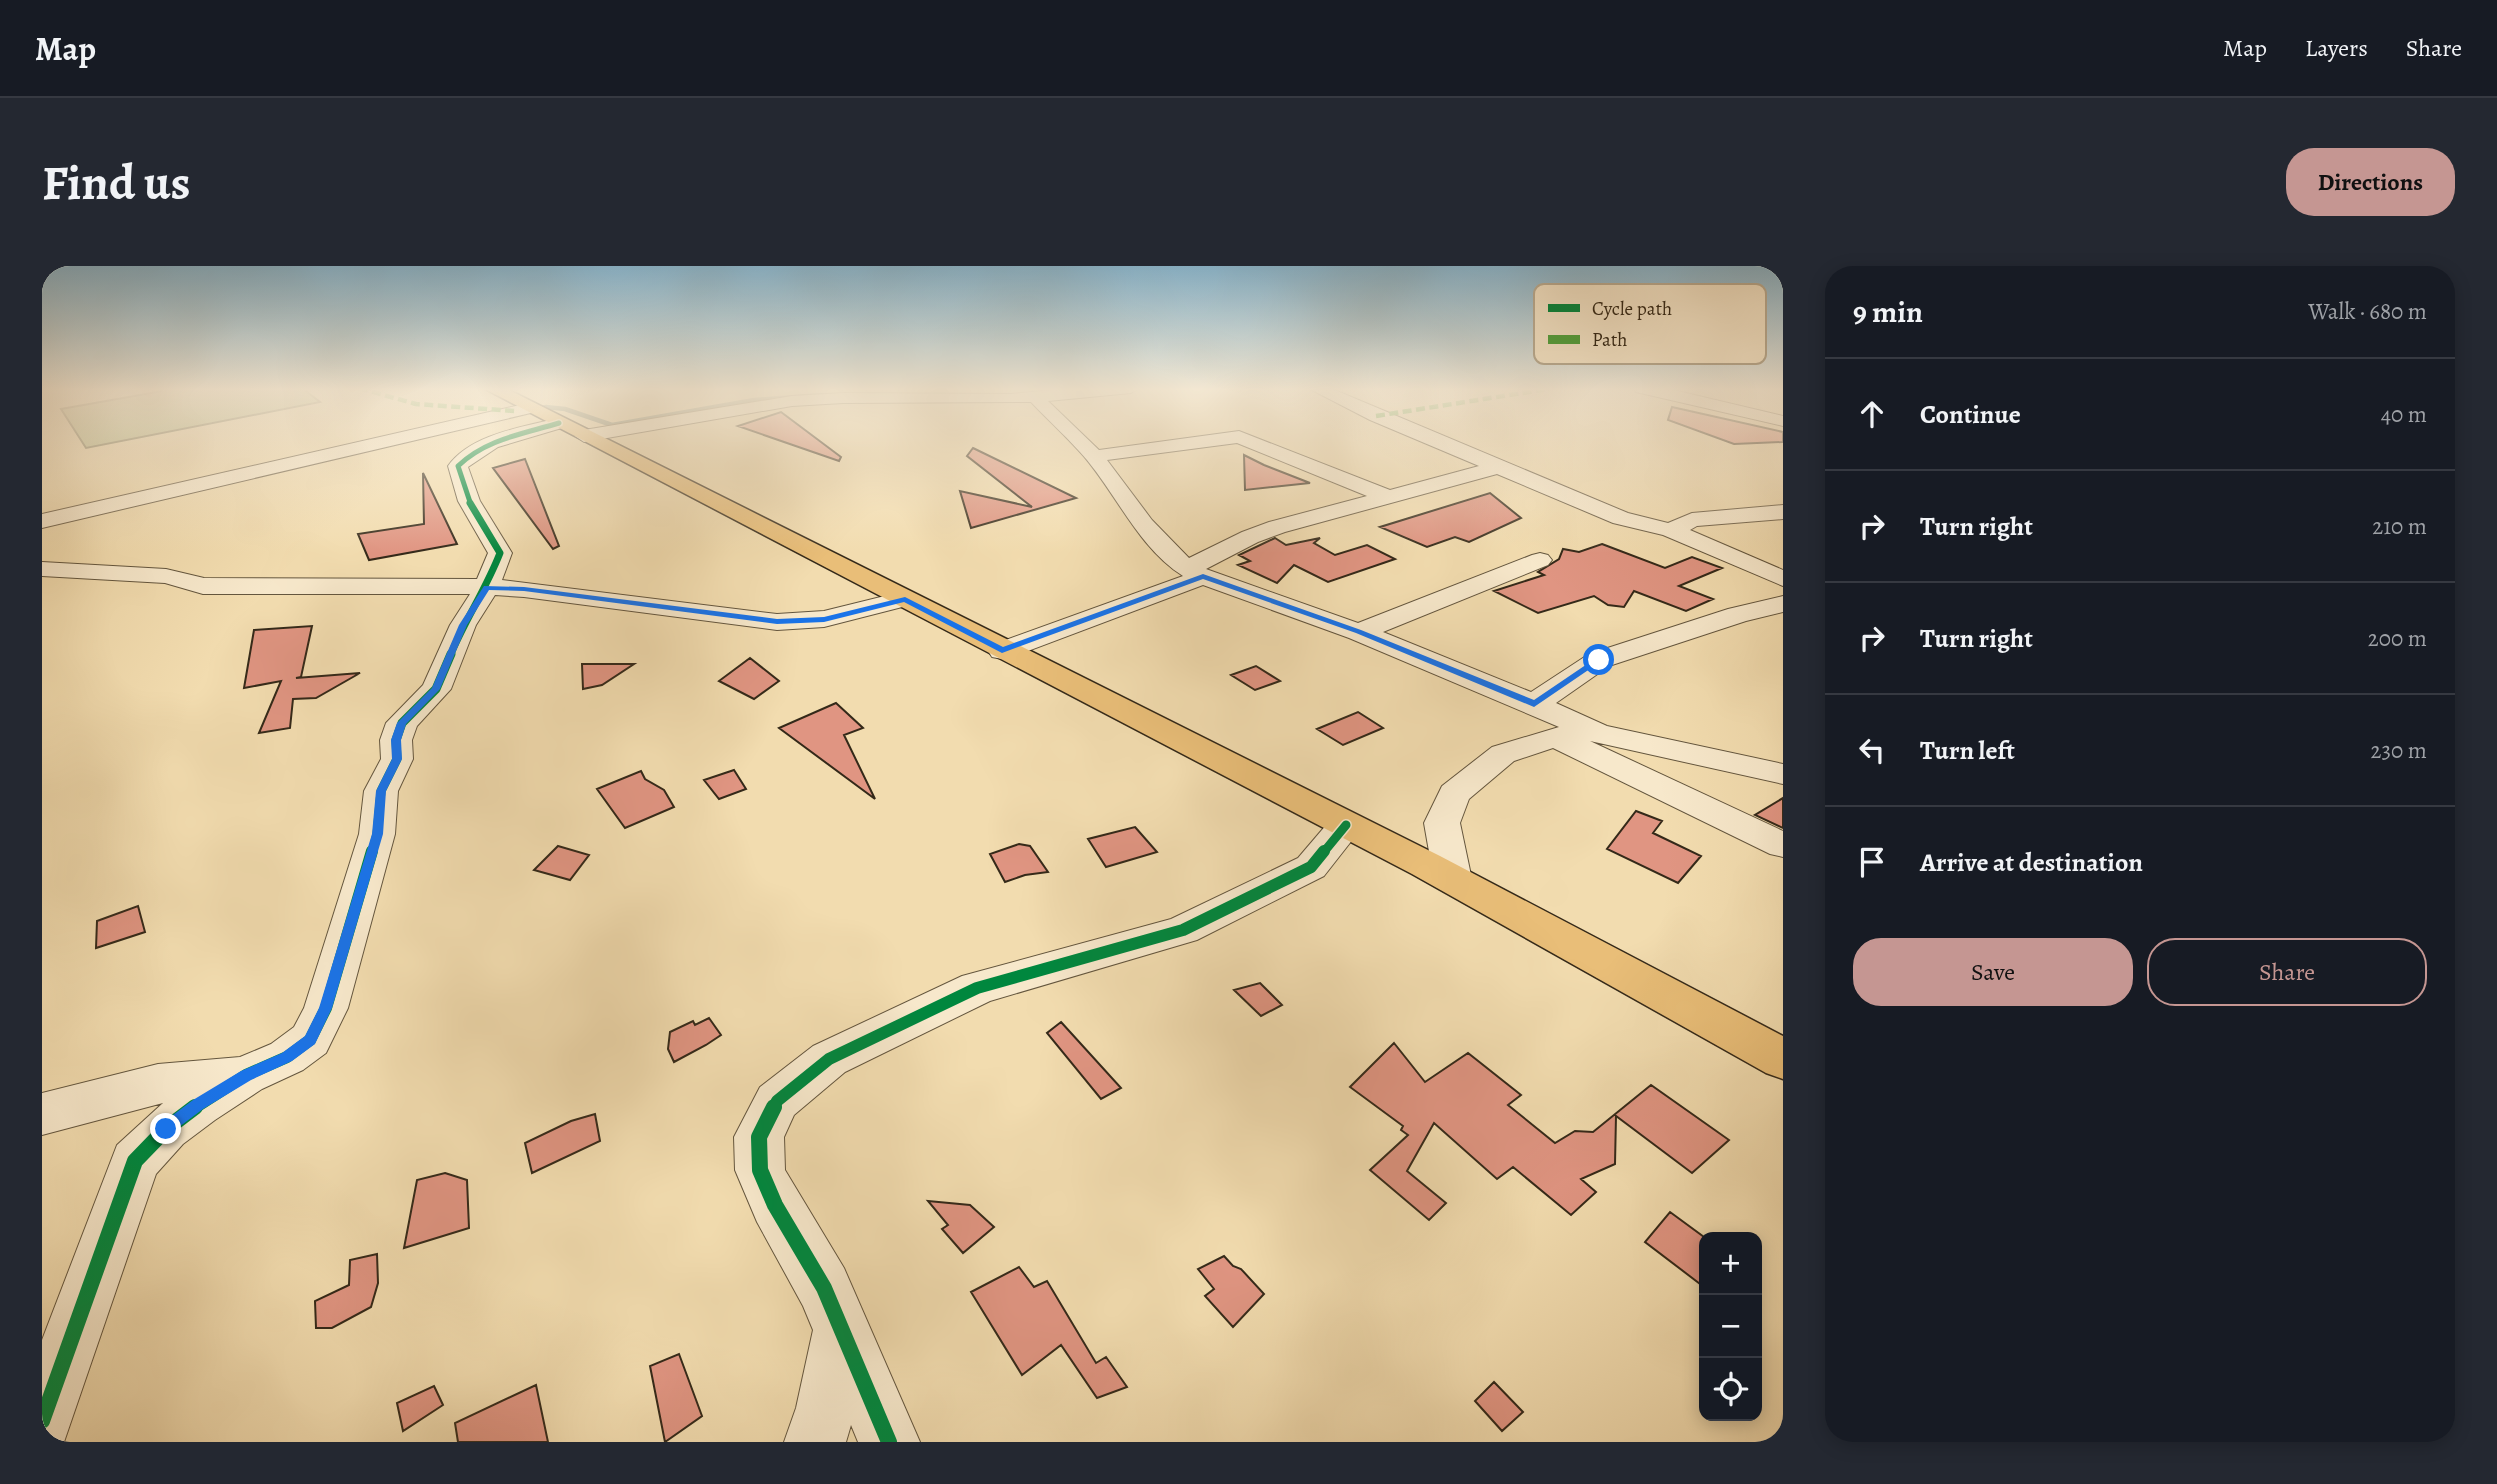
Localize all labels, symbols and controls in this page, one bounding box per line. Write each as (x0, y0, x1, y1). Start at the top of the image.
text: Map (35, 26, 96, 71)
text: Map (2223, 32, 2267, 64)
text: Layers (2305, 32, 2368, 64)
text: Share (2406, 32, 2462, 64)
button: Directions (2286, 148, 2455, 216)
text: Find us (42, 149, 190, 216)
legend (1534, 284, 1766, 364)
text: 9 min (1853, 292, 1923, 332)
text: Cycle path (1592, 296, 1672, 322)
text: Walk · 680 m (2308, 296, 2427, 327)
text: Path (1592, 327, 1627, 353)
icon: ahead (1853, 395, 1891, 433)
text: Continue (1920, 397, 2021, 432)
text: 40 m (2381, 399, 2427, 430)
icon: right (1853, 507, 1891, 545)
text: Turn right (1920, 509, 2033, 544)
text: 210 m (2372, 511, 2427, 542)
icon: right (1853, 619, 1891, 657)
text: Turn right (1920, 621, 2033, 656)
text: 200 m (2368, 623, 2427, 654)
route start (1583, 644, 1614, 675)
icon: left (1853, 731, 1891, 769)
text: Turn left (1920, 733, 2015, 768)
text: 230 m (2371, 735, 2427, 766)
icon: arrive (1853, 843, 1891, 881)
text: Arrive at destination (1920, 845, 2143, 880)
button: Save (1853, 938, 2133, 1006)
button: Share (2147, 938, 2427, 1006)
route end (150, 1113, 181, 1144)
map controls (1699, 1232, 1762, 1421)
button: + (1699, 1232, 1762, 1295)
button: − (1699, 1295, 1762, 1358)
button: locate (1699, 1358, 1762, 1421)

